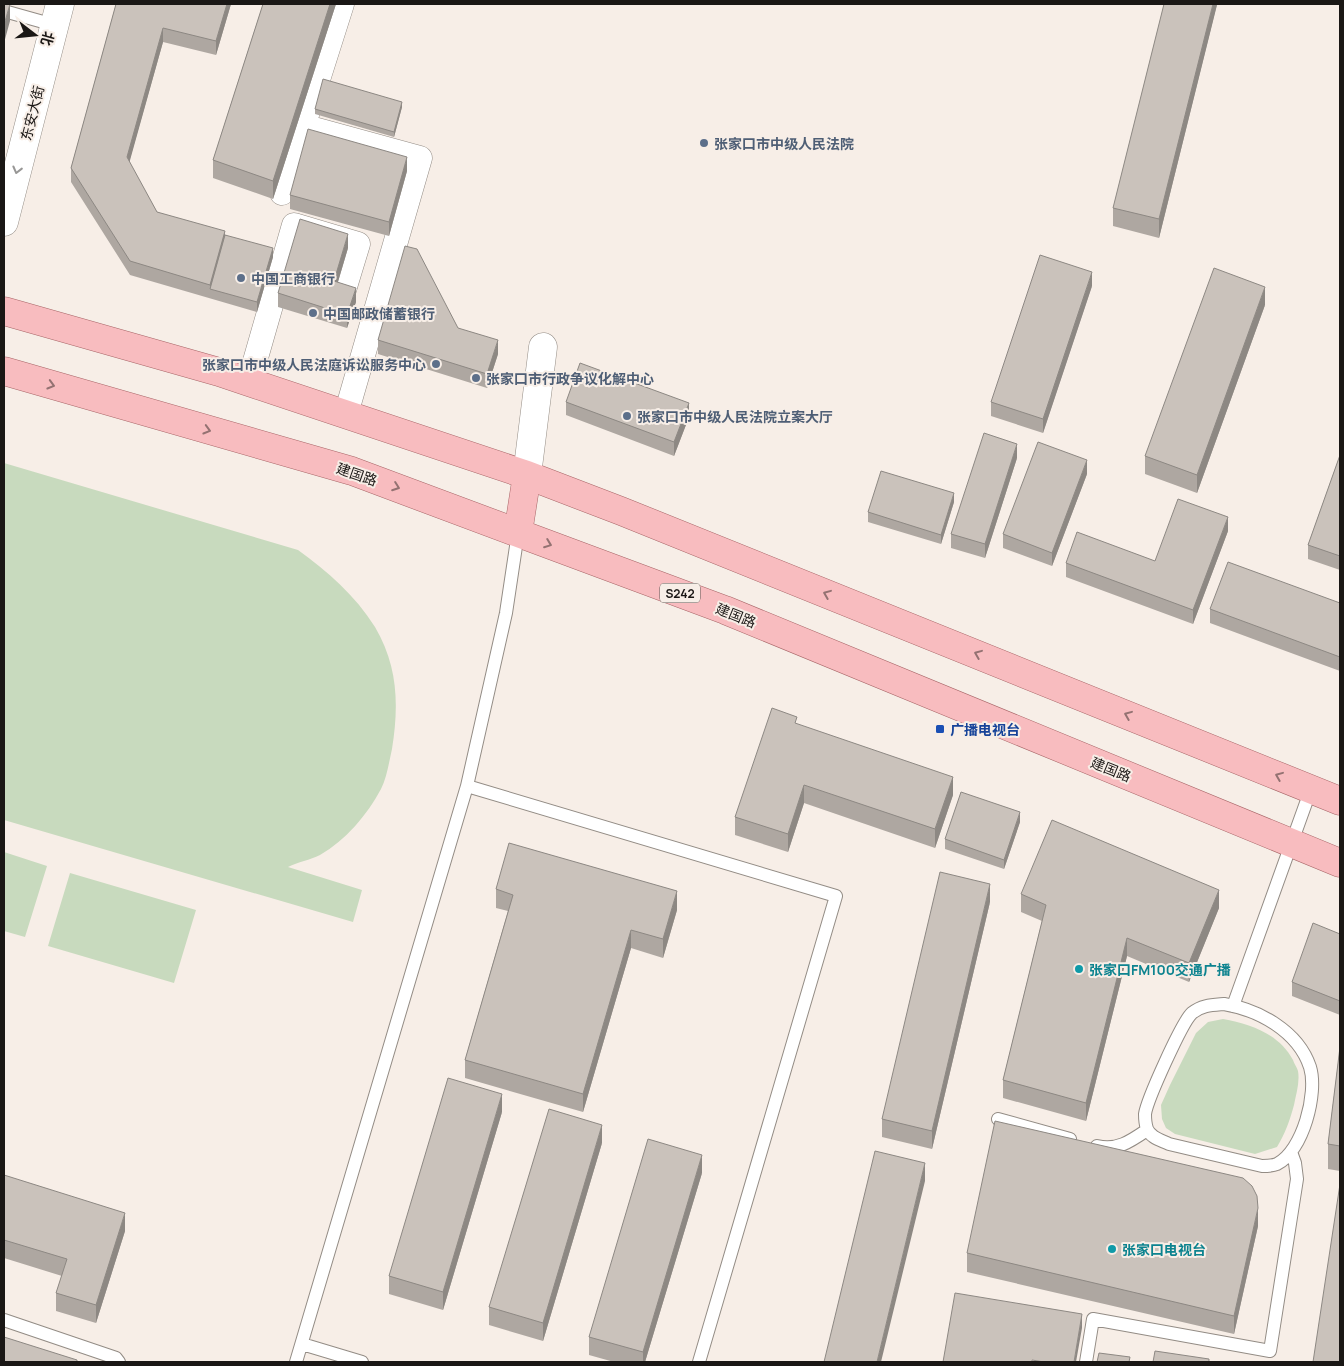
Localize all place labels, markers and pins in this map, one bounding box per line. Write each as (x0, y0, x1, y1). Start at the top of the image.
place label: 张家口市中级人民法院 (714, 134, 854, 153)
marker: 张家口市中级人民法院 (698, 137, 710, 149)
place label: 中国工商银行 (251, 269, 335, 288)
marker: 中国工商银行 (235, 272, 247, 284)
place label: 中国邮政储蓄银行 (323, 304, 435, 323)
marker: 中国邮政储蓄银行 (307, 307, 319, 319)
place label: 张家口市中级人民法庭诉讼服务中心 (202, 355, 426, 374)
marker: 张家口市中级人民法庭诉讼服务中心 (430, 358, 442, 370)
place label: 张家口市行政争议化解中心 (486, 369, 654, 388)
marker: 张家口市行政争议化解中心 (470, 372, 482, 384)
place label: 张家口市中级人民法院立案大厅 (637, 407, 833, 426)
marker: 张家口市中级人民法院立案大厅 (621, 410, 633, 422)
place label: 广播电视台 (950, 720, 1020, 739)
marker: 广播电视台 (934, 723, 946, 735)
place label: 张家口FM100交通广播 (1089, 960, 1231, 979)
marker: 张家口FM100交通广播 (1073, 963, 1085, 975)
place label: 张家口电视台 (1122, 1240, 1206, 1259)
marker: 张家口电视台 (1106, 1243, 1118, 1255)

